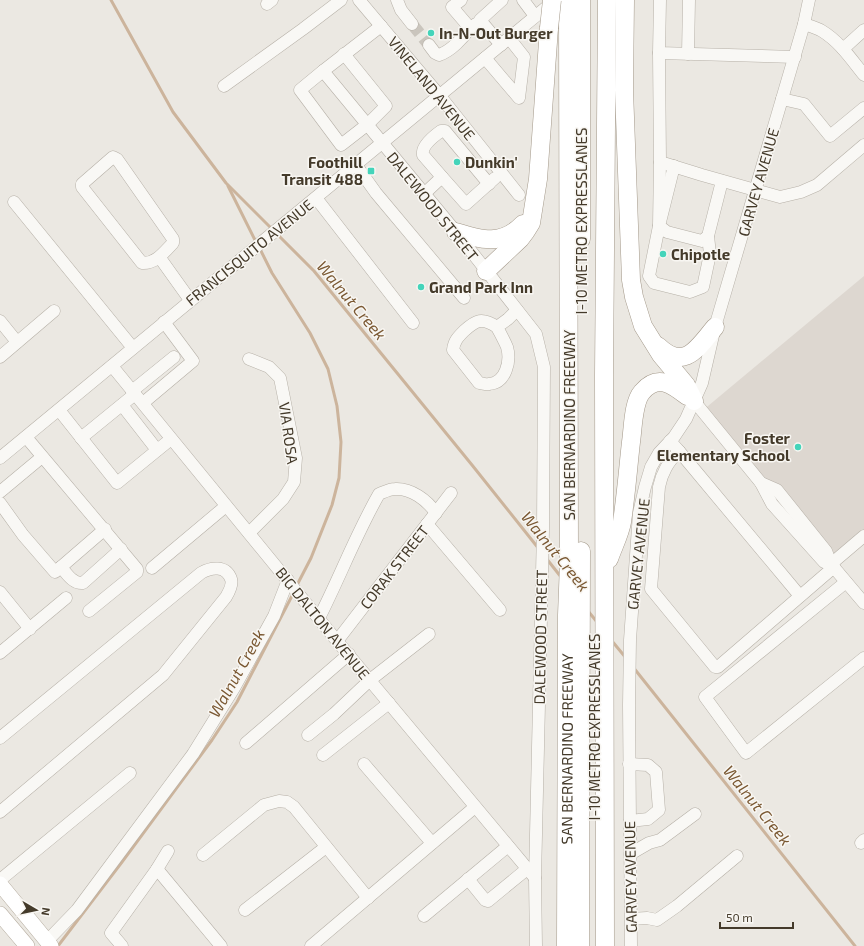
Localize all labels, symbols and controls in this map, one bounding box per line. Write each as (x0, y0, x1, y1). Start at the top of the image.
place label: In-N-Out Burger (439, 24, 553, 42)
marker: In-N-Out Burger (426, 28, 436, 38)
street label: VINELAND AVENUE (385, 33, 479, 143)
street label: GARVEY AVENUE (734, 126, 782, 238)
street label: I-10 METRO EXPRESSLANES (572, 128, 590, 314)
street label: DALEWOOD STREET (384, 148, 483, 264)
place label: Foothill Transit 488 (281, 153, 363, 188)
place label: Dunkin' (465, 153, 518, 171)
marker: Dunkin' (452, 157, 462, 167)
marker: Foothill Transit 488 (366, 166, 376, 176)
street label: FRANCISQUITO AVENUE (182, 195, 317, 310)
place label: Chipotle (671, 245, 730, 263)
marker: Chipotle (658, 249, 668, 259)
water label: Walnut Creek (313, 257, 391, 343)
place label: Grand Park Inn (429, 278, 533, 296)
marker: Grand Park Inn (416, 282, 426, 292)
street label: SAN BERNARDINO FREEWAY (560, 329, 578, 520)
street label: VIA ROSA (276, 401, 302, 466)
place label: Foster Elementary School (657, 429, 791, 465)
marker: Foster Elementary School (793, 442, 803, 452)
street label: GARVEY AVENUE (623, 497, 653, 611)
water label: Walnut Creek (518, 507, 594, 595)
street label: CORAK STREET (356, 521, 432, 612)
street label: BIG DALTON AVENUE (272, 563, 374, 683)
street label: DALEWOOD STREET (530, 569, 550, 705)
water label: Walnut Creek (204, 626, 268, 720)
street label: I-10 METRO EXPRESSLANES (585, 634, 603, 820)
street label: SAN BERNARDINO FREEWAY (557, 653, 576, 844)
water label: Walnut Creek (720, 761, 796, 849)
street label: GARVEY AVENUE (620, 821, 640, 933)
north arrow (16, 890, 56, 930)
scale bar (720, 904, 793, 930)
text: N (39, 907, 53, 917)
text: 50 m (726, 910, 753, 924)

